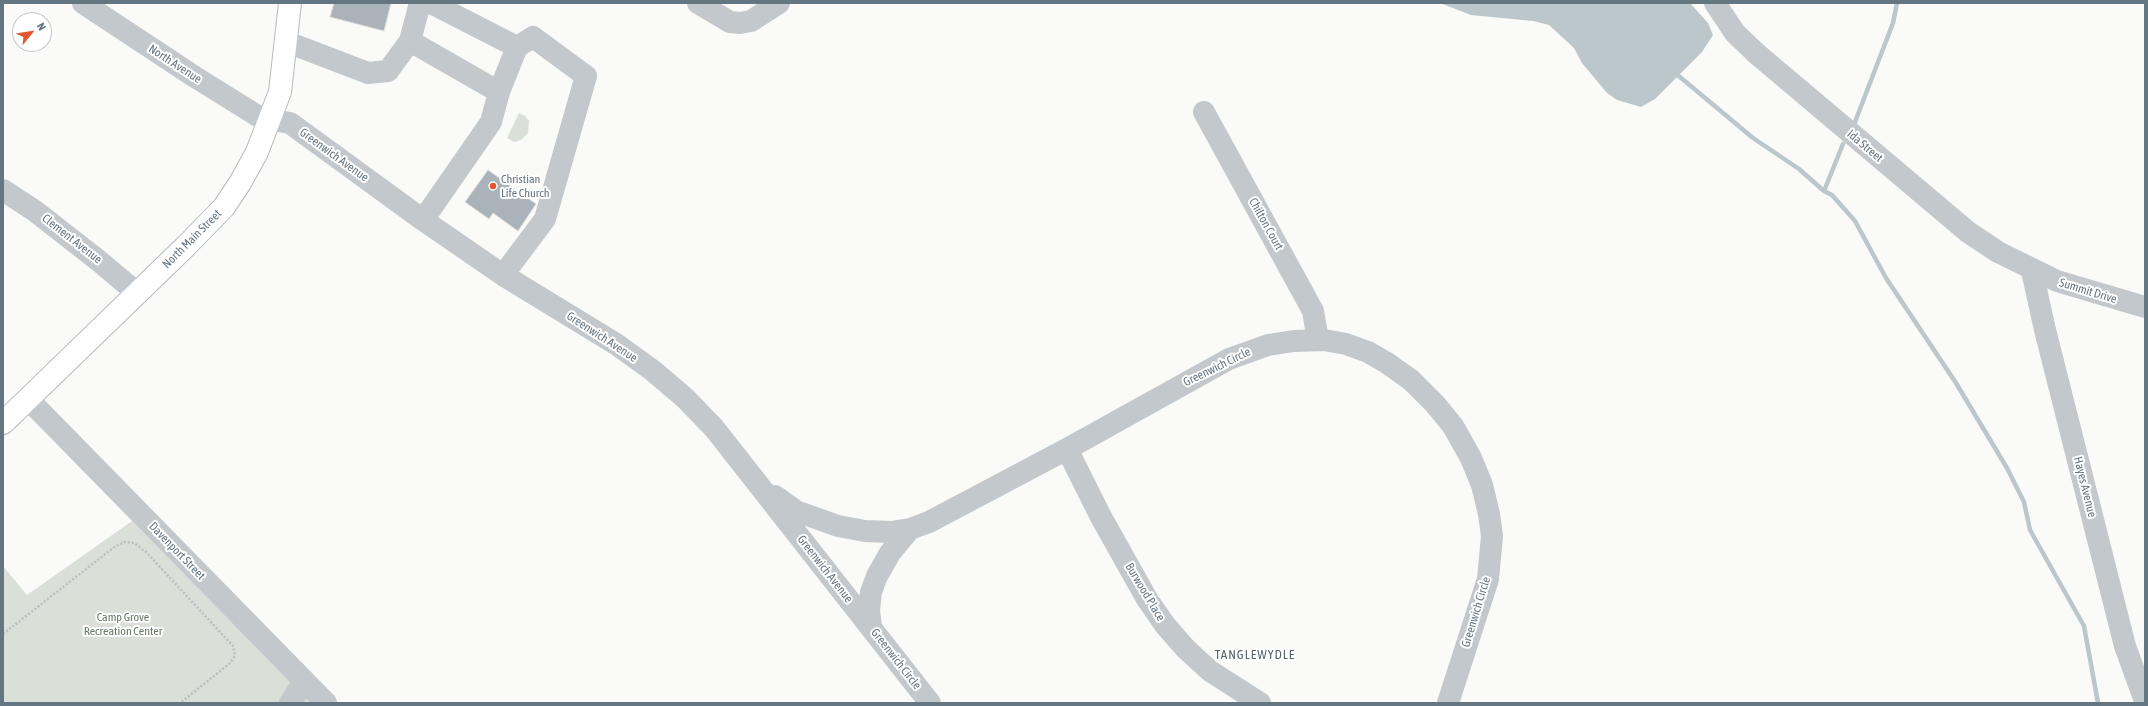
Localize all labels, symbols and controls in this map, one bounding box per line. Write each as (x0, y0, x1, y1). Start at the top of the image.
north arrow (12, 12, 52, 52)
text: N (35, 21, 48, 32)
street label: North Avenue (146, 42, 204, 86)
street label: Greenwich Avenue (297, 125, 371, 185)
street label: Ida Street (1844, 127, 1886, 165)
place label: Christian Life Church (501, 172, 550, 200)
marker: Christian Life Church (488, 181, 498, 191)
street label: Chilton Court (1246, 195, 1286, 253)
street label: North Main Street (160, 207, 224, 271)
street label: Clement Avenue (39, 211, 105, 267)
street label: Summit Drive (2058, 275, 2118, 307)
street label: Greenwich Avenue (564, 309, 640, 365)
street label: Greenwich Circle (1181, 345, 1253, 389)
street label: Hayes Avenue (2071, 455, 2099, 519)
street label: Davenport Street (146, 519, 208, 583)
street label: Greenwich Avenue (794, 532, 856, 606)
street label: Burwood Place (1122, 560, 1168, 624)
street label: Greenwich Circle (1458, 575, 1494, 649)
park label: Camp Grove Recreation Center (84, 610, 162, 638)
street label: Greenwich Circle (868, 626, 924, 692)
district label: TANGLEWYDLE (1215, 647, 1295, 663)

